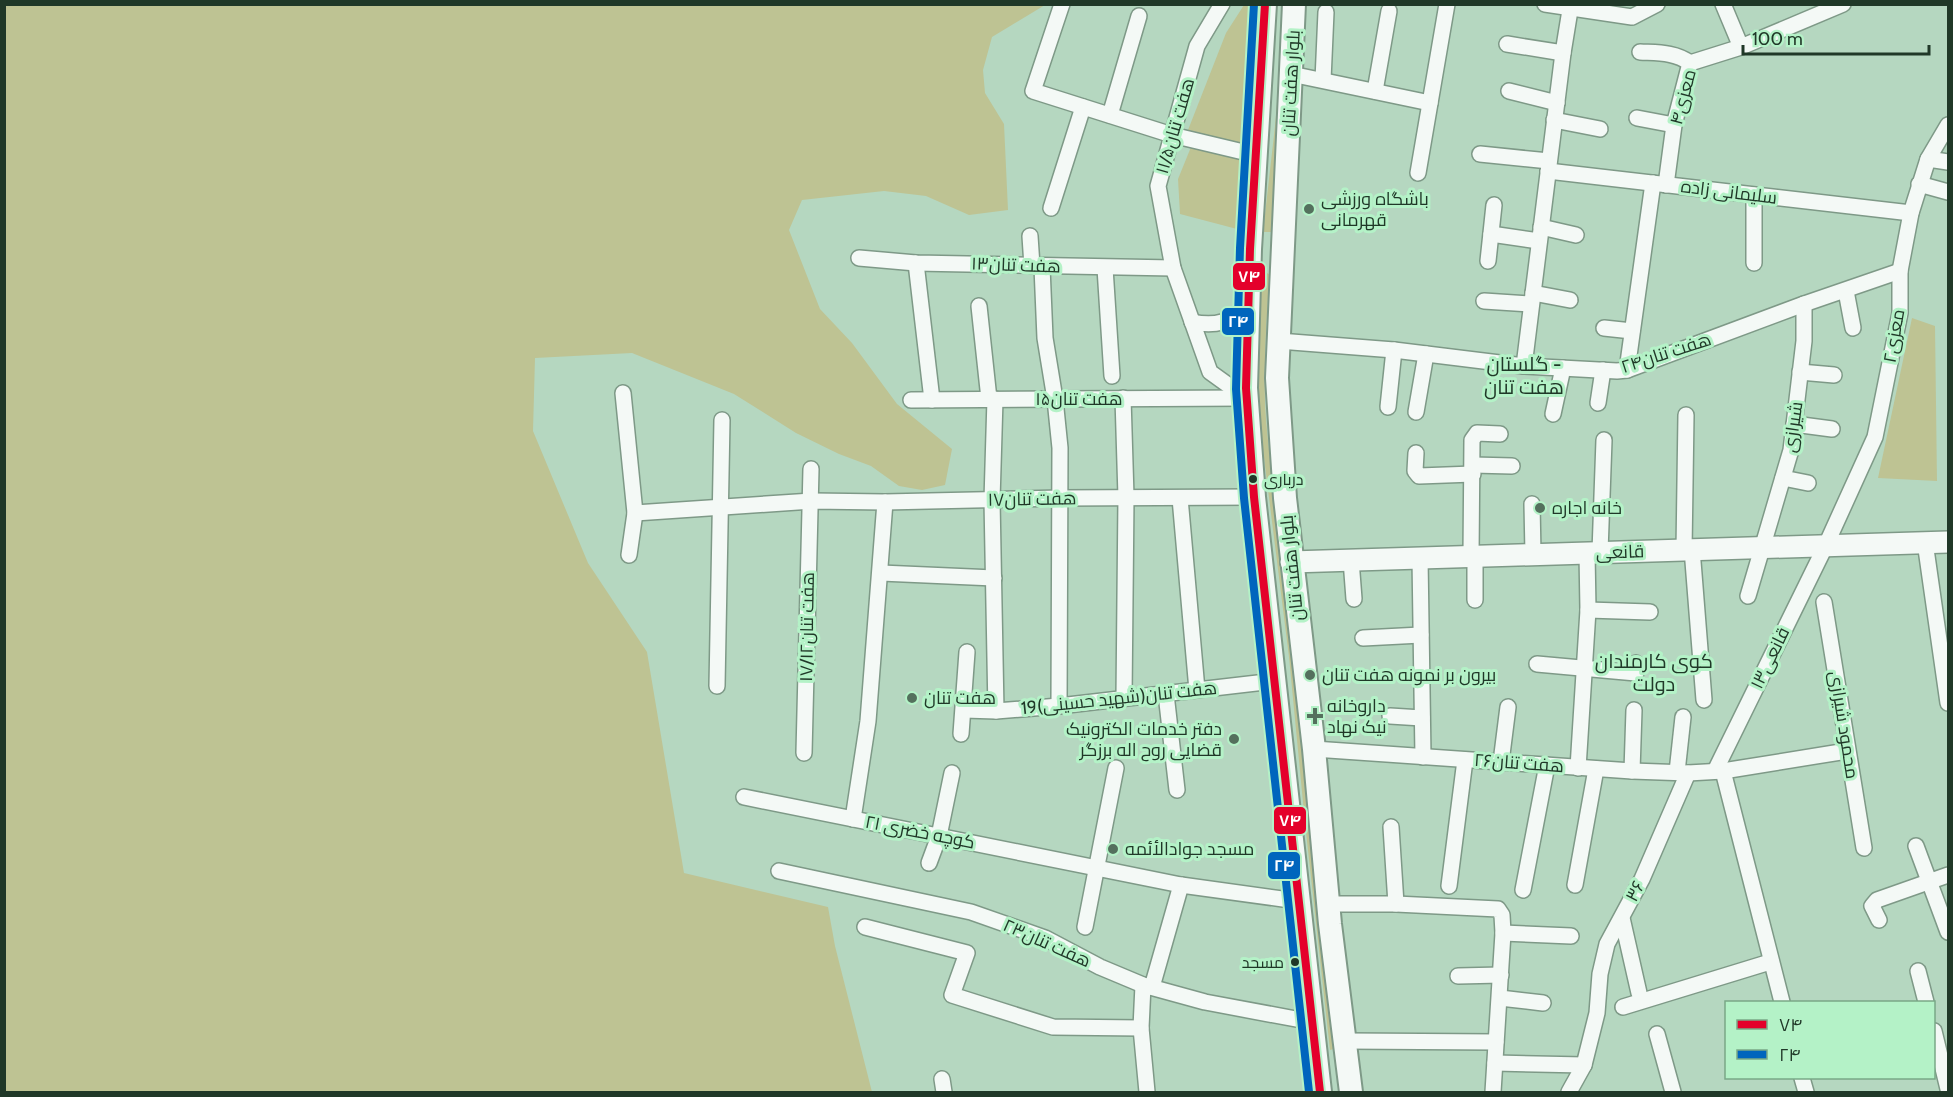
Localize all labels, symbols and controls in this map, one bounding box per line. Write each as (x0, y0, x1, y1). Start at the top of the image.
scale bar (1743, 18, 1929, 56)
text: 100 m (1752, 28, 1803, 50)
street label: بلوار هفت تنان (1277, 29, 1305, 137)
street label: ۴معزی (1665, 67, 1701, 127)
street label: ۱۱/۵هفت تنان (1151, 75, 1199, 177)
street label: سلیمانی زاده (1680, 175, 1778, 209)
place label: باشگاه ورزشی قهرمانی (1321, 188, 1429, 231)
marker: باشگاه ورزشی قهرمانی (1302, 202, 1316, 216)
street label: ۱۳هفت تنان (971, 252, 1061, 278)
line badge: ۷۴ (1232, 262, 1266, 291)
text: ۷۴ (1238, 267, 1260, 286)
line badge: ۲۴ (1221, 307, 1255, 336)
street label: ۲معزی (1878, 307, 1910, 365)
text: ۲۴ (1228, 312, 1249, 331)
street label: هفت تنان۲۴ (1618, 328, 1714, 378)
district label: گلستان - هفت تنان (1484, 352, 1564, 400)
street label: هفت تنان۱۵ (1035, 388, 1123, 410)
street label: شیرازی (1779, 400, 1807, 454)
place label: درباری (1264, 470, 1303, 490)
marker: درباری (1247, 473, 1259, 485)
street label: هفت تنان۱۷ (987, 487, 1077, 511)
place label: خانه اجاره (1552, 497, 1622, 519)
marker: خانه اجاره (1533, 501, 1547, 515)
street label: بلوار هفت تنان (1276, 514, 1308, 622)
street label: قانعی (1595, 540, 1645, 564)
street label: ۱۷/۱۲هفت تنان (795, 572, 819, 682)
street label: ۱۳قانعی (1746, 623, 1794, 693)
district label: کوی کارمندان دولت (1595, 649, 1713, 696)
place label: بیرون بر نمونه هفت تنان (1322, 664, 1496, 686)
marker: بیرون بر نمونه هفت تنان (1303, 668, 1317, 682)
street label: محمود شیرازی (1825, 669, 1863, 781)
street label: 19هفت تنان(شهید حسینی) (1020, 677, 1218, 719)
place label: هفت تنان (924, 687, 996, 709)
marker: هفت تنان (905, 691, 919, 705)
place label: داروخانه نیک نهاد (1327, 695, 1387, 738)
marker: داروخانه نیک نهاد (1308, 709, 1322, 723)
place label: دفتر خدمات الکترونیک قضایی روح اله برزگر (1066, 718, 1222, 762)
marker: دفتر خدمات الکترونیک قضایی روح اله برزگر (1227, 732, 1241, 746)
street label: هفت تنان۲۶ (1473, 749, 1565, 777)
line badge: ۷۴ (1273, 806, 1307, 835)
street label: کوچه خضری ۲۱ (863, 811, 977, 854)
text: ۷۴ (1279, 811, 1301, 830)
place label: مسجد جوادالأئمه (1125, 838, 1254, 860)
marker: مسجد جوادالأئمه (1106, 842, 1120, 856)
line badge: ۲۴ (1267, 851, 1301, 880)
text: ۲۴ (1274, 856, 1295, 875)
street label: ۳۶ (1620, 877, 1650, 905)
street label: هفت تنان۲۳ (1000, 914, 1094, 972)
place label: مسجد (1242, 953, 1284, 972)
marker: مسجد (1289, 956, 1301, 968)
legend (1725, 1001, 1935, 1079)
text: ۷۴ (1779, 1014, 1802, 1036)
text: ۲۴ (1779, 1044, 1800, 1066)

